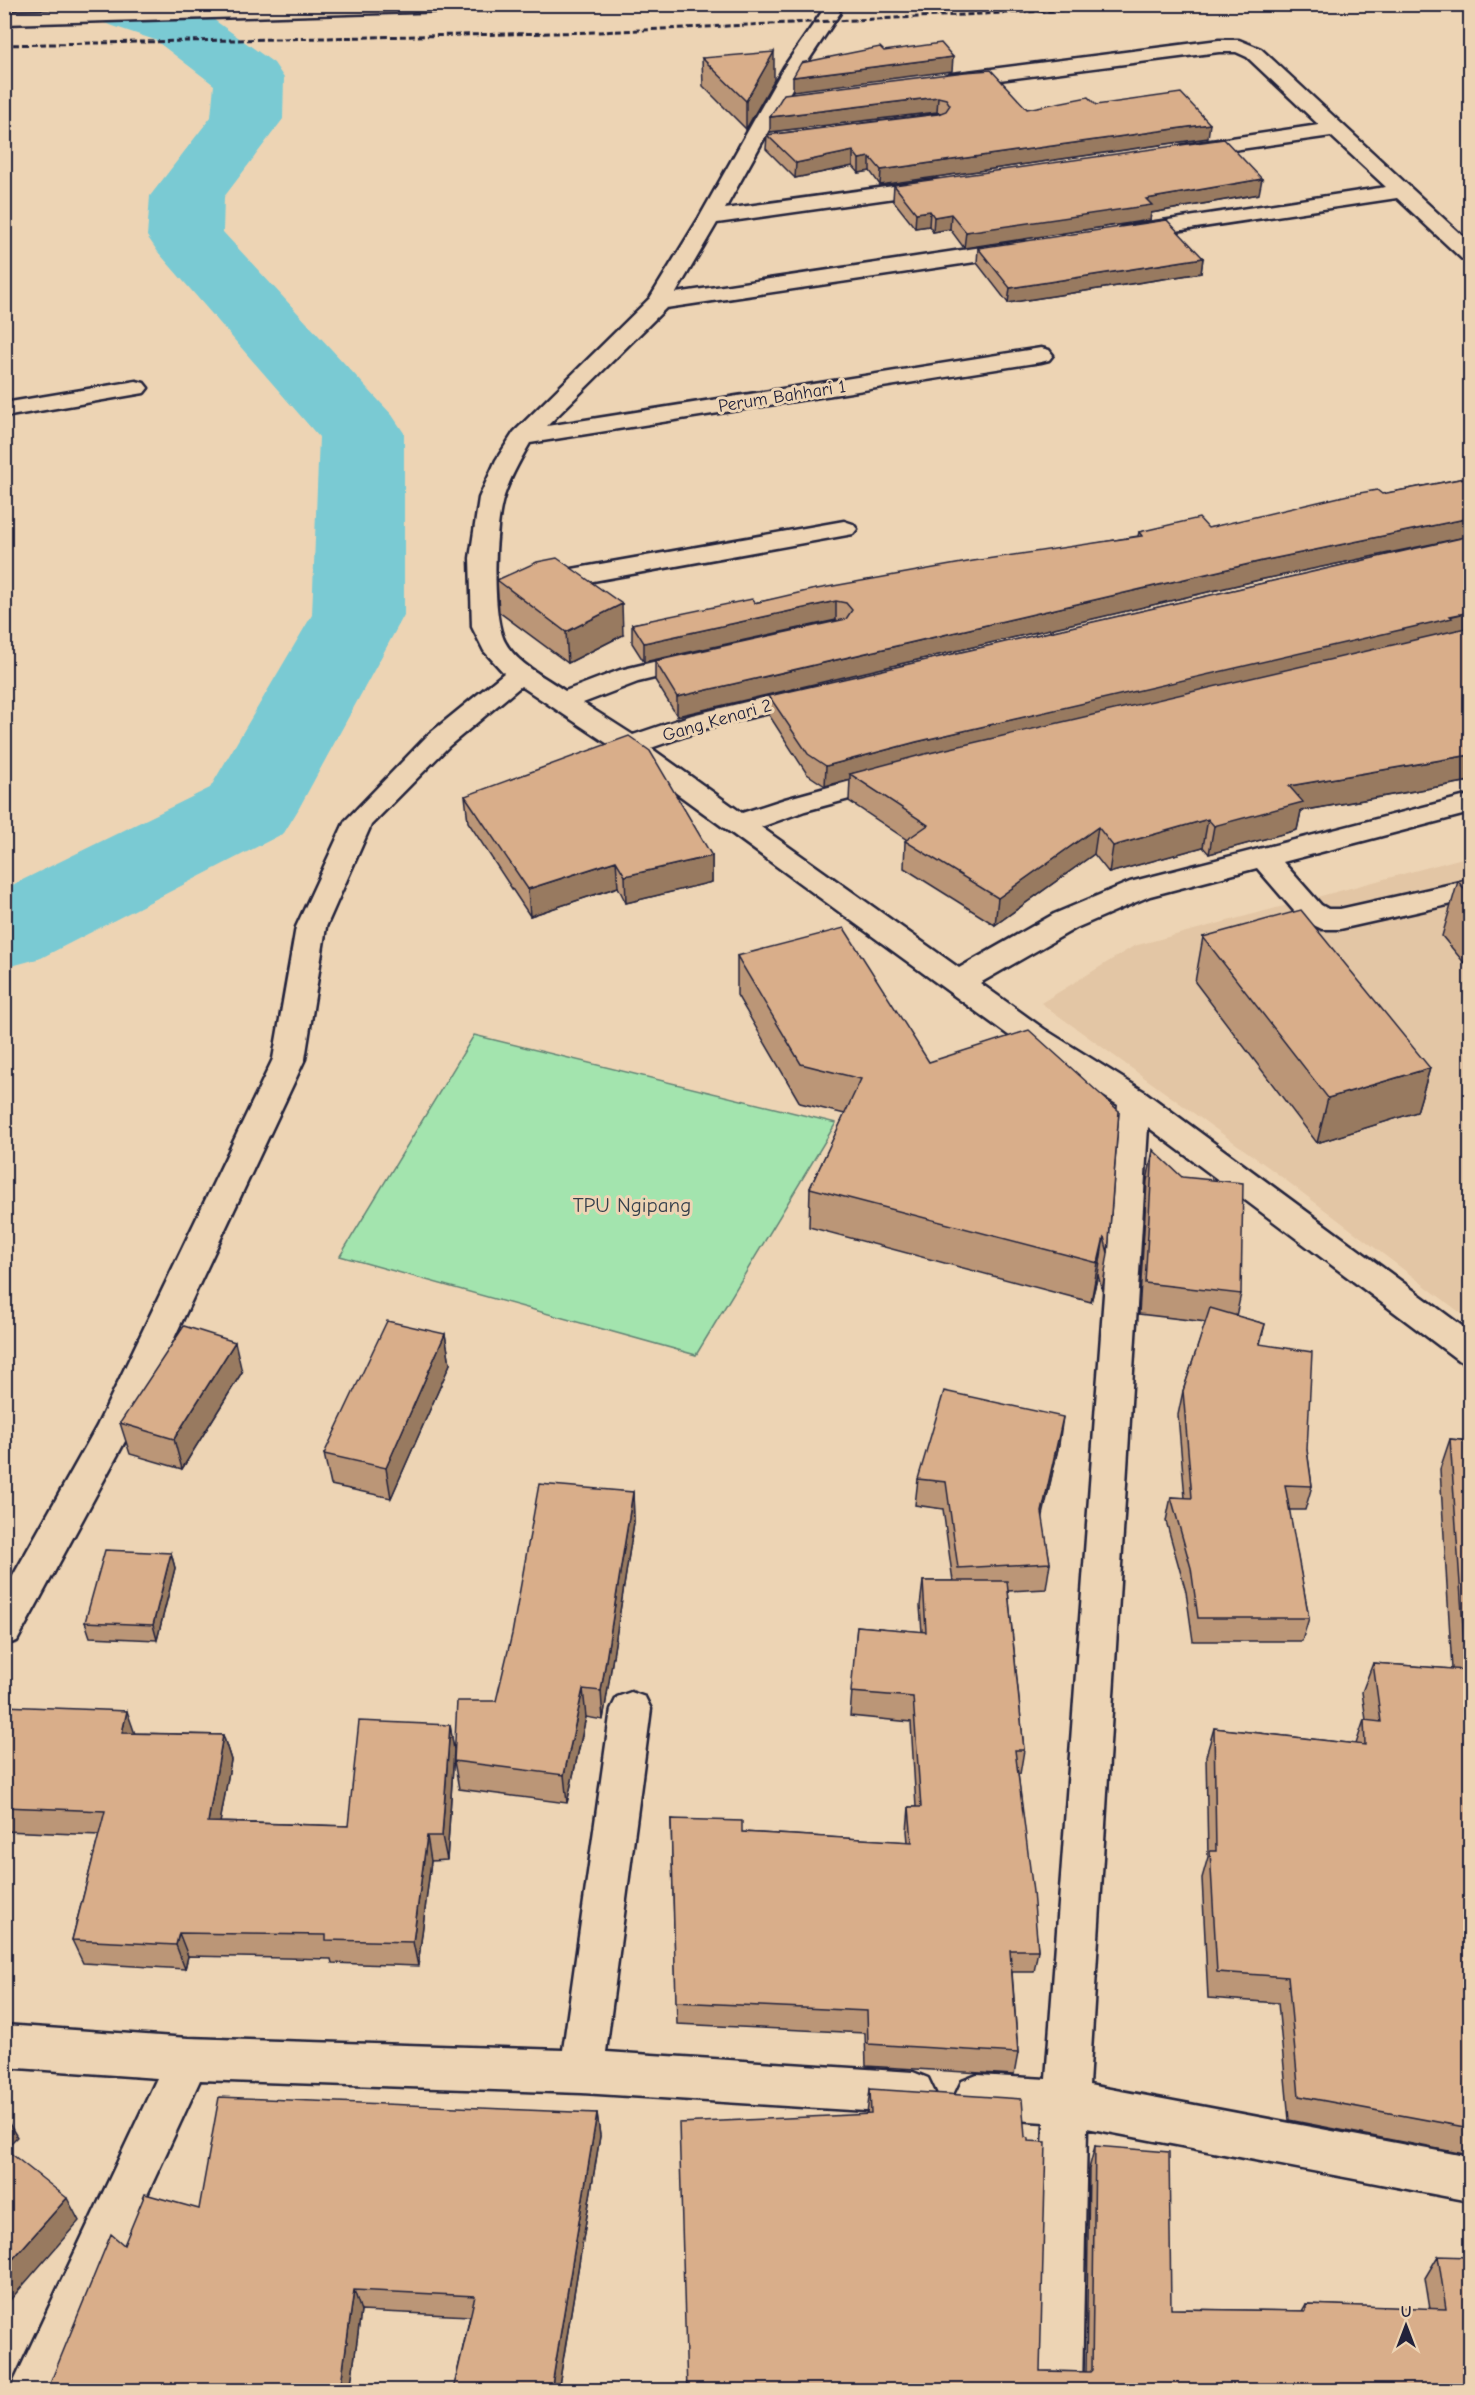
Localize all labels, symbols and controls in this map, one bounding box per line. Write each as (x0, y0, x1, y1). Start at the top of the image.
street label: Perum Bahhari 1 (717, 376, 847, 417)
street label: Gang Kenari 2 (660, 695, 774, 746)
park label: TPU Ngipang (573, 1193, 691, 1217)
north arrow (1376, 2296, 1436, 2356)
text: U (1401, 2303, 1411, 2321)

